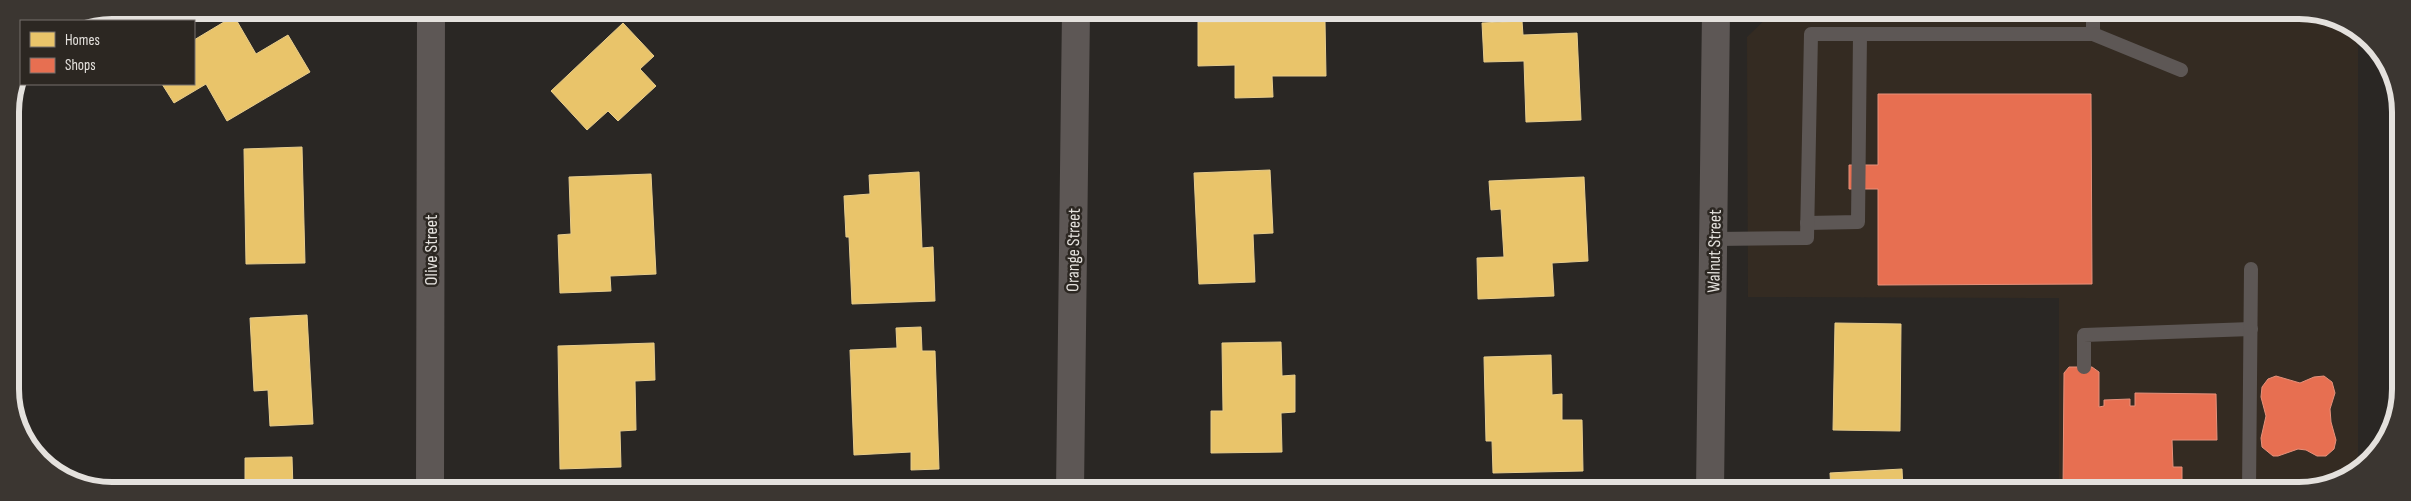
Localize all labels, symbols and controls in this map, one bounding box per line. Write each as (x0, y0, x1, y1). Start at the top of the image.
legend (20, 20, 195, 85)
text: Homes (65, 31, 100, 50)
text: Shops (65, 56, 96, 75)
street label: Orange Street (1062, 208, 1085, 292)
street label: Walnut Street (1703, 209, 1726, 293)
street label: Olive Street (421, 214, 442, 285)

